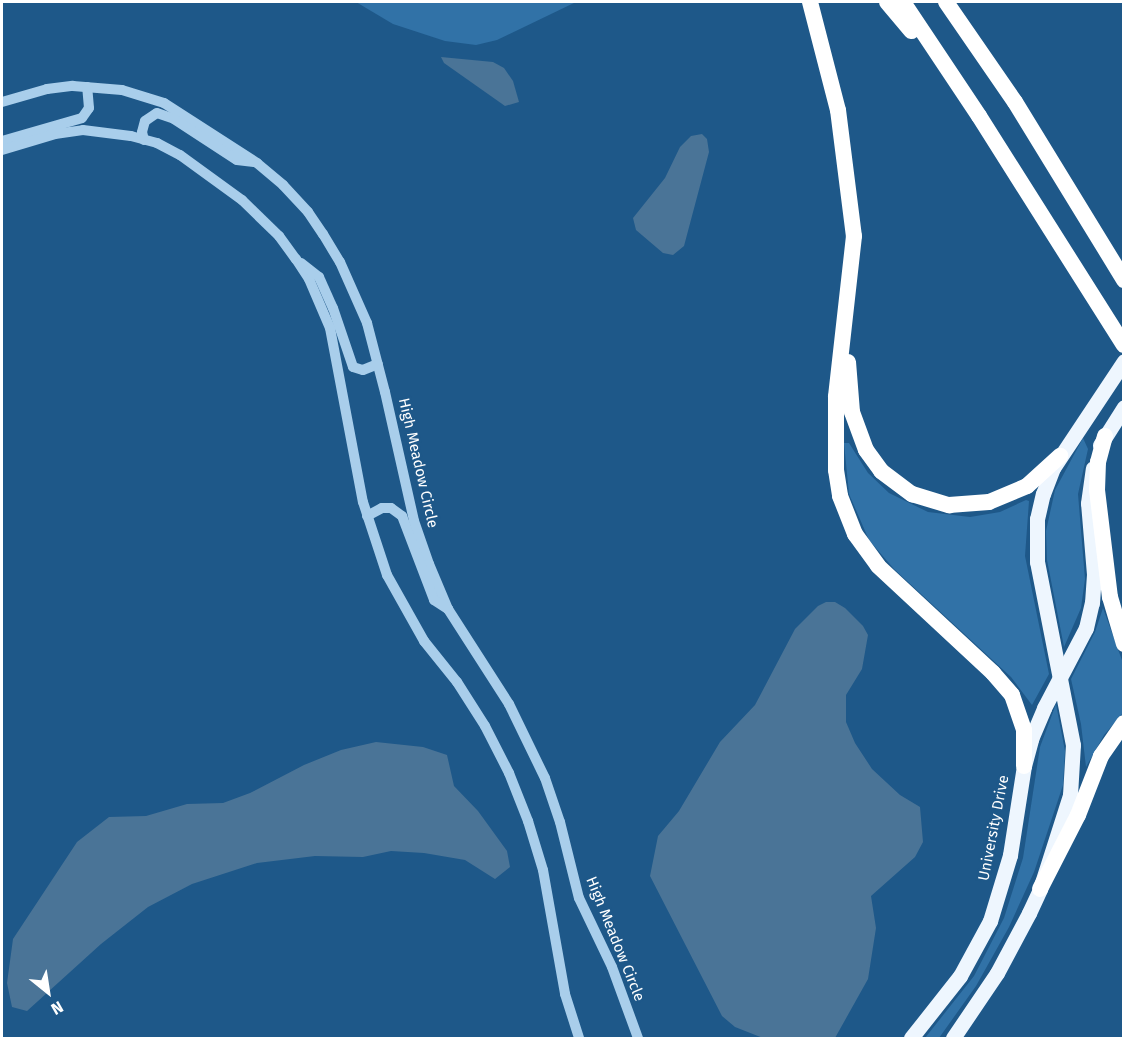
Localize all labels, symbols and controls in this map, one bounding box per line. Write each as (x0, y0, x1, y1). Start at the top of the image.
street label: High Meadow Circle (394, 396, 442, 530)
street label: University Drive (975, 774, 1013, 882)
street label: High Meadow Circle (582, 874, 648, 1004)
north arrow (18, 962, 78, 1022)
text: N (48, 997, 67, 1019)

